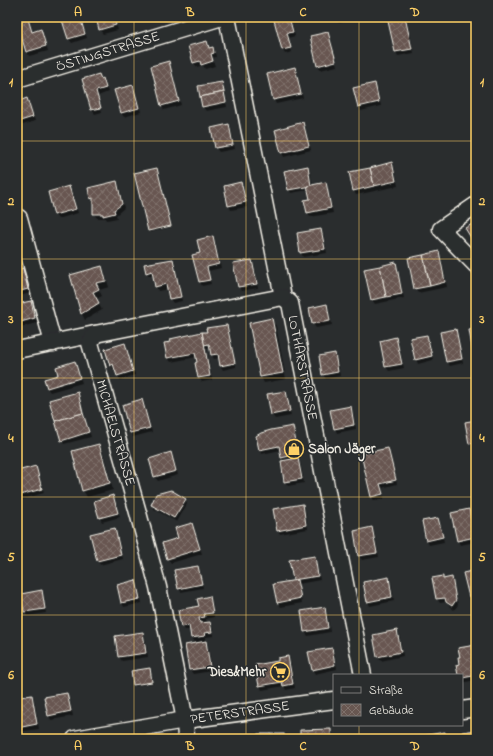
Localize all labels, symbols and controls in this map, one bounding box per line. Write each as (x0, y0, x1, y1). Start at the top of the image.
text: A (74, 3, 82, 22)
text: B (185, 3, 195, 22)
text: C (299, 3, 307, 22)
text: D (409, 3, 420, 22)
street label: ÖSTINGSTRASSE (53, 26, 163, 78)
text: 1 (9, 73, 14, 92)
text: 1 (480, 73, 485, 92)
text: 2 (7, 192, 15, 211)
text: 2 (478, 192, 486, 211)
text: 3 (7, 310, 14, 329)
text: 3 (478, 310, 485, 329)
street label: LOTHARSTRASSE (282, 314, 322, 422)
street label: MICHAELSTRASSE (90, 377, 140, 489)
text: 4 (7, 429, 14, 448)
text: 4 (478, 429, 485, 448)
shop icon: Salon Jäger (283, 438, 305, 460)
place label: Salon Jäger (308, 439, 376, 462)
text: 5 (7, 548, 15, 567)
text: 5 (478, 548, 486, 567)
supermarket icon: Dies&Mehr (269, 661, 291, 683)
place label: Dies&Mehr (207, 662, 267, 683)
text: 6 (7, 666, 14, 685)
text: 6 (478, 666, 485, 685)
legend (333, 674, 463, 726)
text: Straße (369, 682, 403, 700)
street label: PETERSTRASSE (189, 696, 291, 730)
text: Gebäude (369, 702, 414, 720)
text: A (74, 737, 82, 756)
text: B (185, 737, 195, 756)
text: C (299, 737, 307, 756)
text: D (409, 737, 420, 756)

